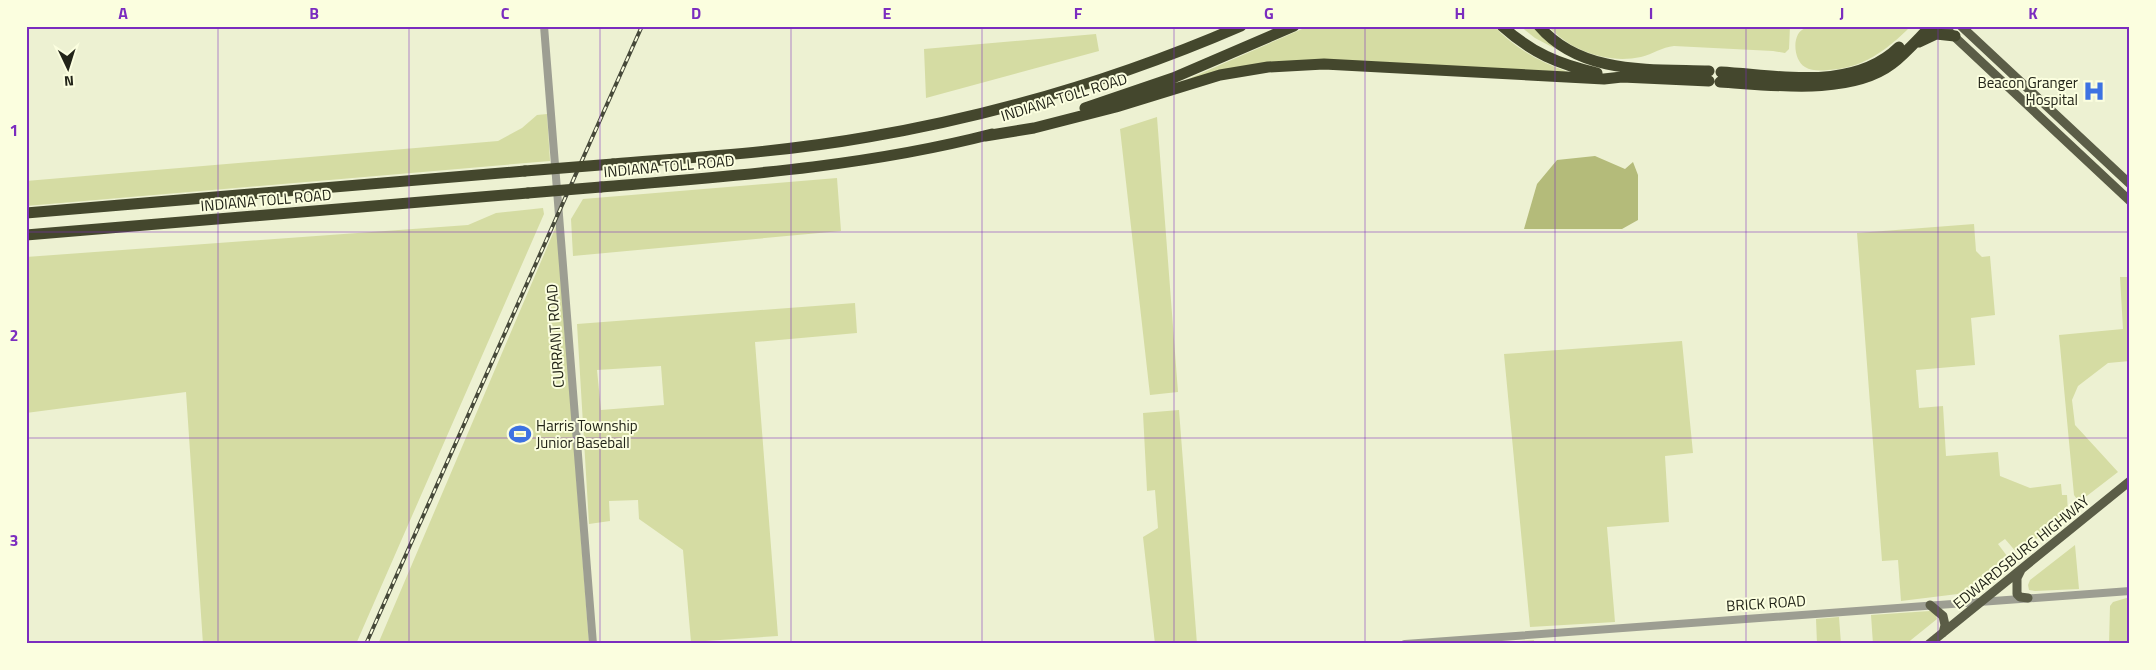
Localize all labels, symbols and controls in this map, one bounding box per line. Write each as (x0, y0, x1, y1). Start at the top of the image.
text: A (118, 1, 128, 25)
text: B (309, 1, 319, 25)
text: C (501, 1, 510, 25)
text: D (691, 1, 701, 25)
text: E (883, 1, 892, 25)
text: F (1074, 1, 1083, 25)
text: G (1264, 1, 1274, 25)
text: H (1455, 1, 1465, 25)
text: I (1649, 1, 1653, 25)
text: J (1840, 1, 1844, 25)
text: K (2028, 1, 2038, 25)
north arrow (42, 42, 92, 92)
street label: INDIANA TOLL ROAD (998, 67, 1130, 127)
text: N (63, 71, 75, 92)
place label: Beacon Granger Hospital (1977, 71, 2078, 111)
hospital icon: Beacon Granger Hospital (2081, 78, 2107, 104)
text: 1 (10, 118, 18, 142)
street label: INDIANA TOLL ROAD (603, 149, 735, 183)
street label: INDIANA TOLL ROAD (200, 183, 332, 217)
street label: CURRANT ROAD (540, 283, 570, 389)
text: 2 (10, 323, 18, 347)
place label: Harris Township Junior Baseball (536, 414, 638, 454)
sports icon: Harris Township Junior Baseball (507, 421, 533, 447)
street label: EDWARDSBURG HIGHWAY (1948, 490, 2094, 614)
text: 3 (10, 528, 18, 552)
street label: BRICK ROAD (1725, 589, 1807, 617)

